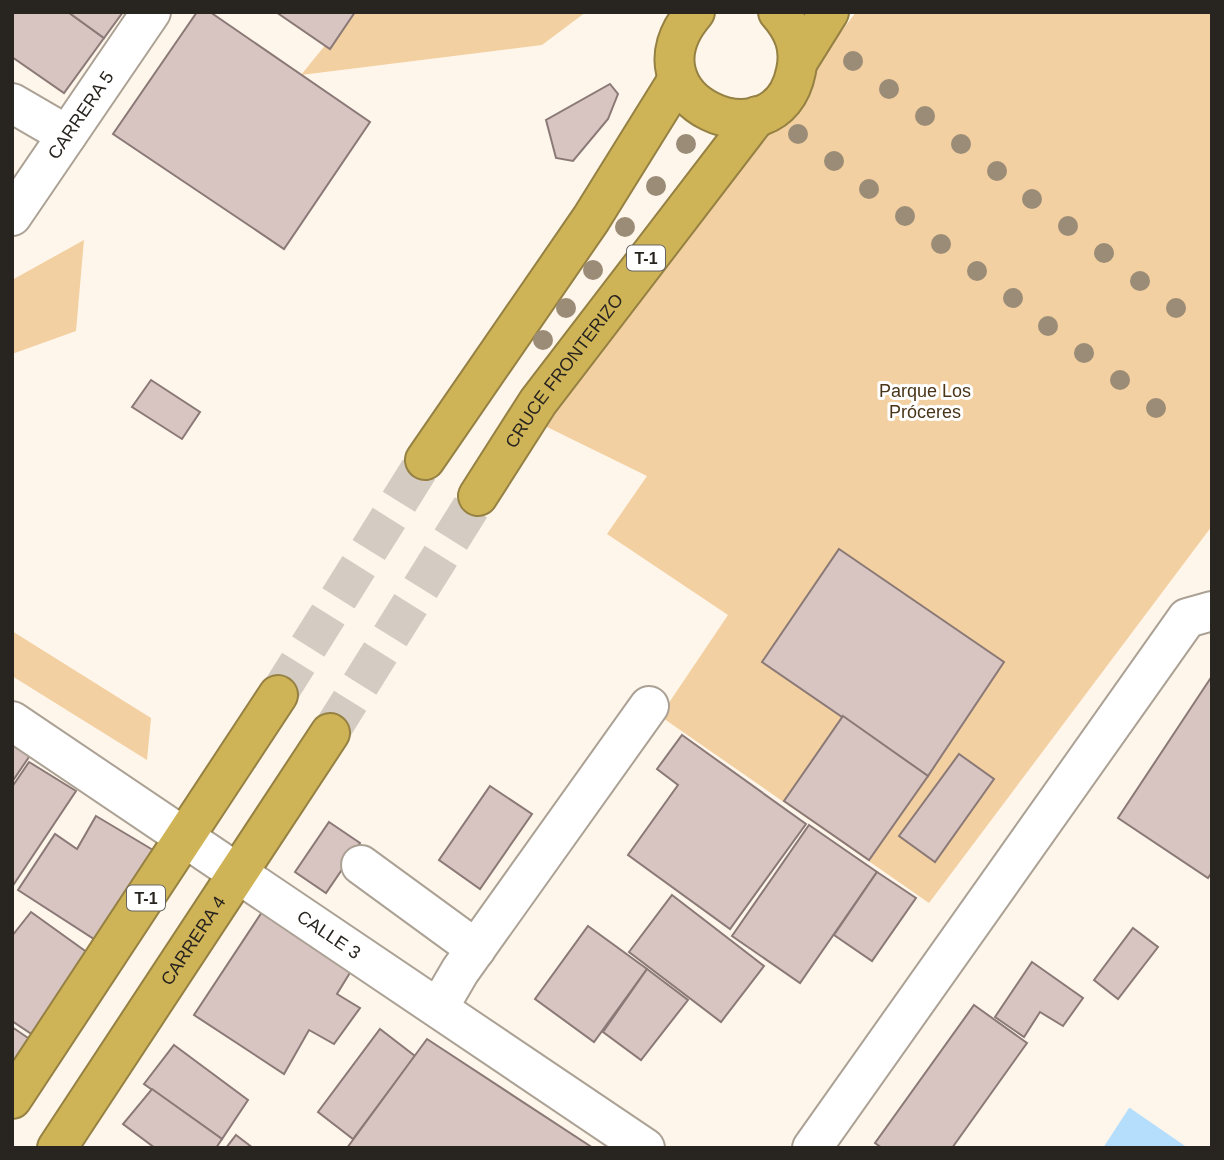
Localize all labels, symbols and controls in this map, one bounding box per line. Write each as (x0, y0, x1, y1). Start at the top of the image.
street label: CARRERA 5 (44, 67, 118, 163)
road number: T-1 (627, 246, 665, 270)
street label: CRUCE FRONTERIZO (501, 290, 627, 452)
park label: Parque Los Próceres (879, 381, 971, 422)
road number: T-1 (127, 885, 165, 910)
street label: CARRERA 4 (157, 893, 230, 989)
street label: CALLE 3 (293, 906, 364, 963)

